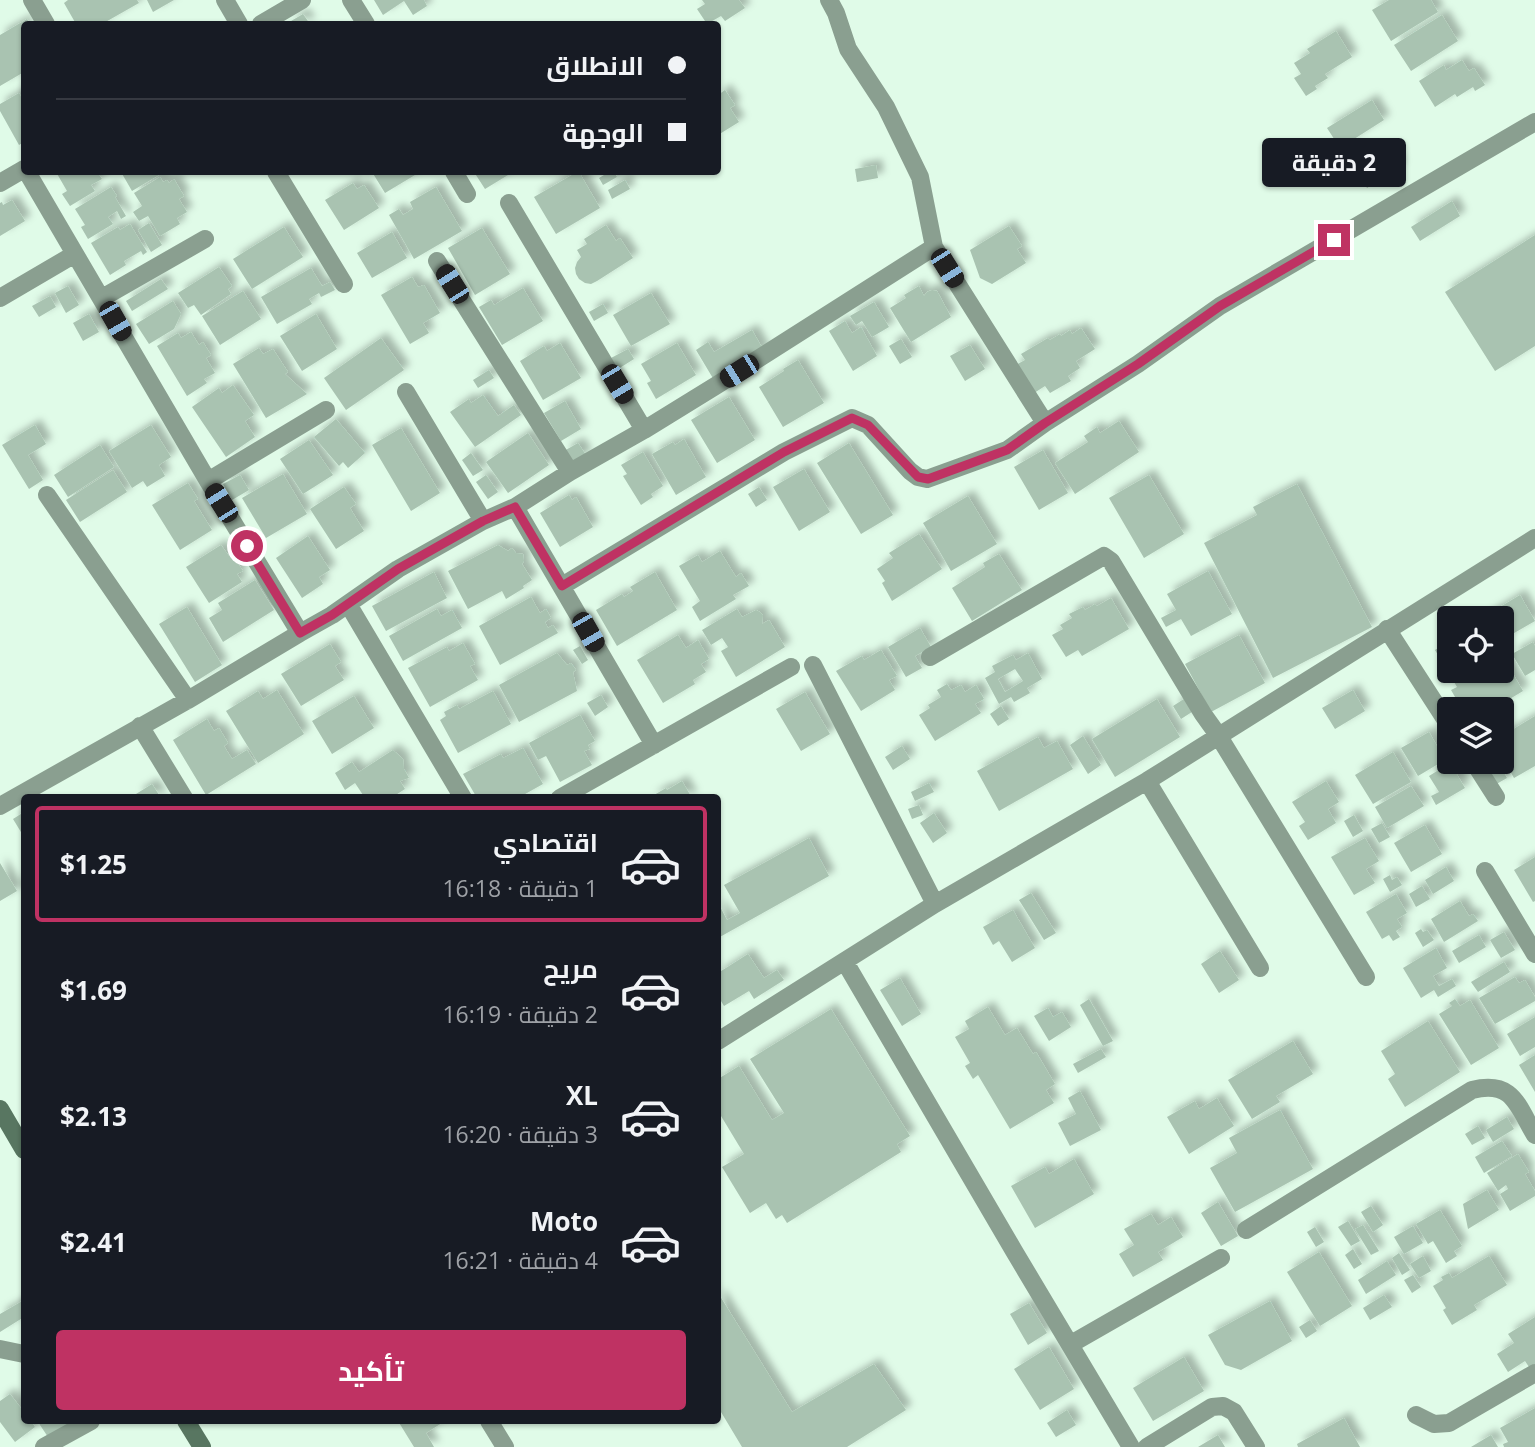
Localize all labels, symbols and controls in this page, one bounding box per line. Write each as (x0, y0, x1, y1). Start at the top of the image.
text: الانطلاق (546, 47, 644, 83)
text: الوجهة (563, 114, 644, 150)
callout: 2 دقيقة (1262, 138, 1406, 188)
text: 2 دقيقة (1292, 146, 1376, 178)
route end (1318, 224, 1350, 256)
car (927, 245, 968, 291)
car (432, 261, 473, 307)
car (96, 298, 135, 344)
car (716, 351, 763, 391)
car (598, 361, 637, 407)
car (201, 480, 242, 526)
route start (231, 530, 263, 562)
map controls (1437, 606, 1514, 774)
button: locate (1437, 606, 1514, 683)
car (569, 609, 608, 655)
button: layers (1437, 697, 1514, 774)
text: اقتصادي (493, 824, 598, 860)
icon: car (619, 833, 682, 896)
text: $1.25 (60, 846, 127, 882)
text: 1 دقيقة · 16:18 (442, 872, 598, 904)
text: مريح (543, 950, 598, 986)
icon: car (619, 959, 682, 1022)
text: $1.69 (60, 972, 127, 1008)
text: 2 دقيقة · 16:19 (442, 998, 598, 1030)
text: XL (566, 1077, 598, 1113)
icon: car (619, 1085, 682, 1148)
text: $2.13 (60, 1098, 127, 1134)
text: 3 دقيقة · 16:20 (442, 1118, 598, 1150)
text: Moto (530, 1203, 598, 1239)
icon: car (619, 1211, 682, 1274)
text: $2.41 (60, 1224, 127, 1260)
text: 4 دقيقة · 16:21 (442, 1244, 598, 1276)
button: تأكيد (56, 1330, 686, 1410)

